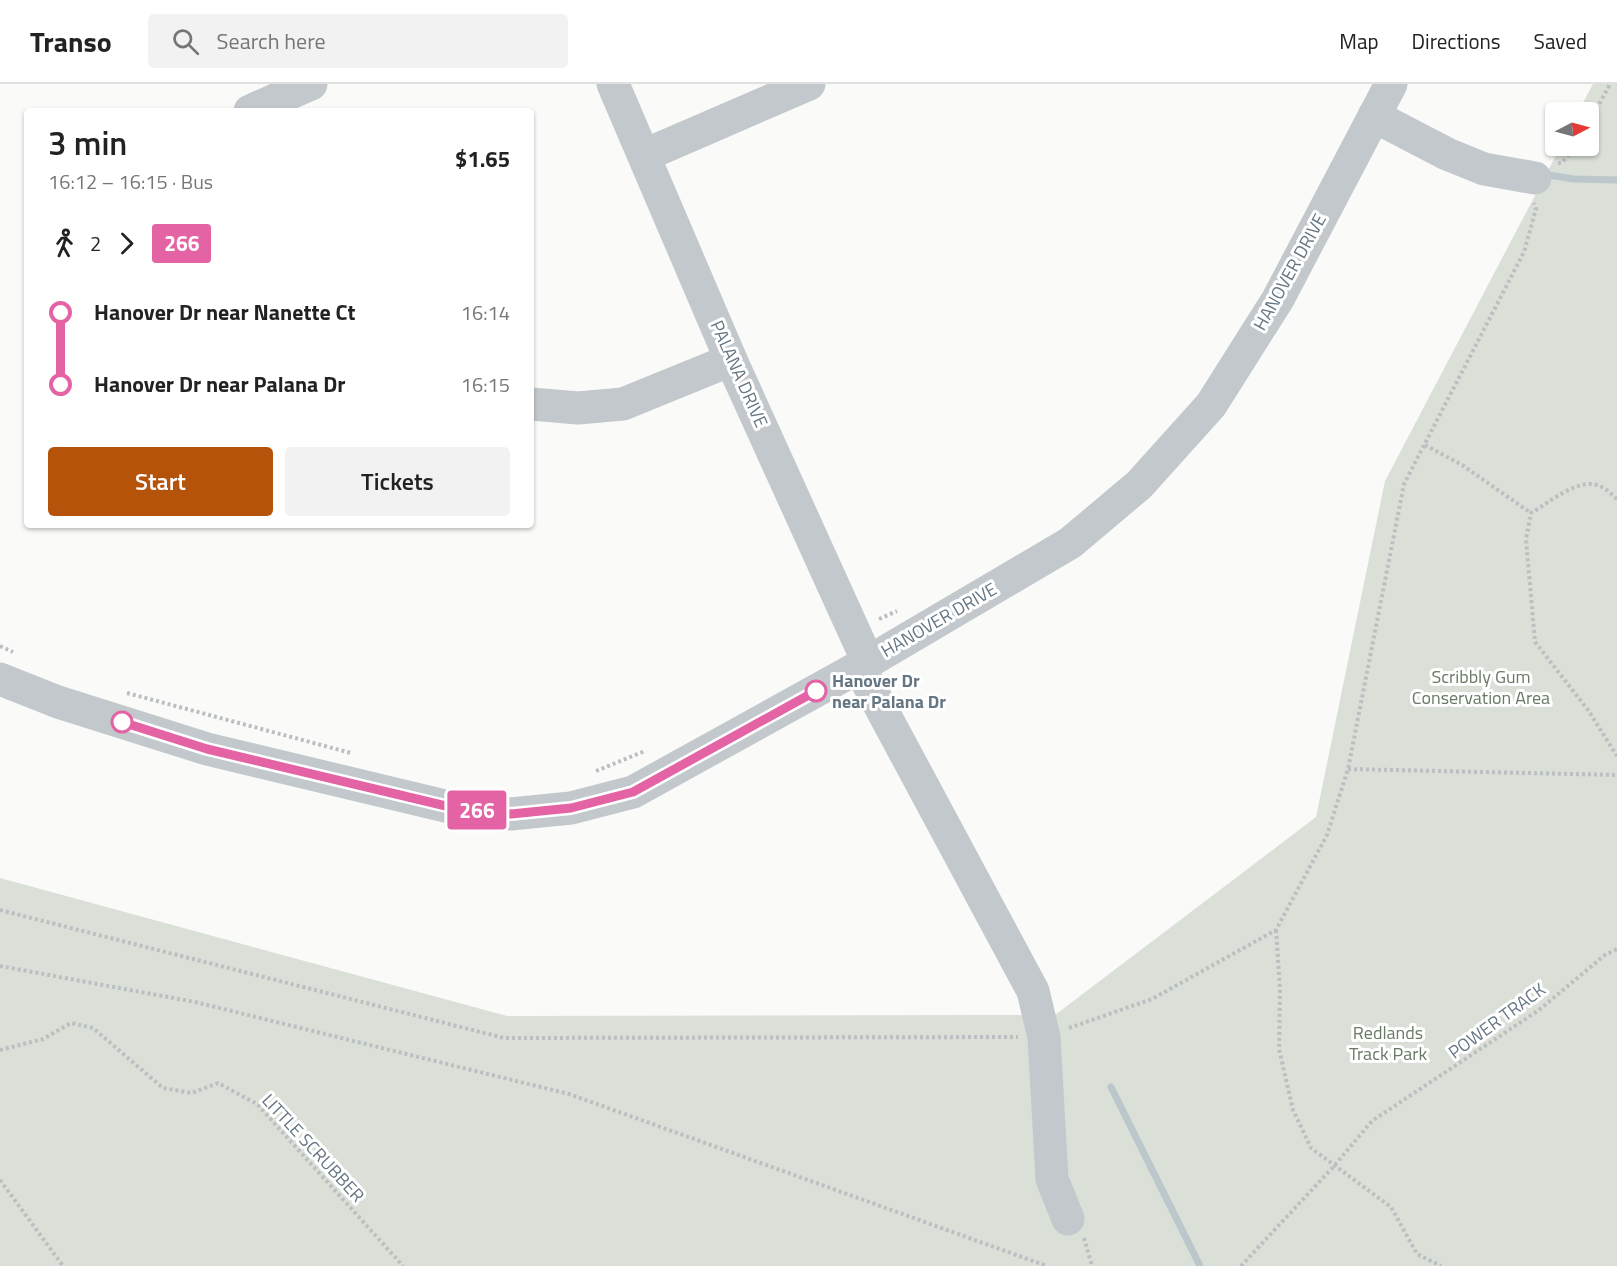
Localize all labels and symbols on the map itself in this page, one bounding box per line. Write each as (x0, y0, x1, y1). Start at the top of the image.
north arrow (1545, 102, 1599, 156)
street label: HANOVER DRIVE (1246, 208, 1333, 335)
street label: PALANA DRIVE (704, 316, 775, 432)
street label: HANOVER DRIVE (876, 575, 1002, 664)
park label: Scribbly Gum Conservation Area (1412, 663, 1550, 711)
place label: Hanover Dr near Palana Dr (832, 667, 946, 715)
marker: Hanover Dr near Palana Dr (805, 680, 827, 702)
unlabelled marker (111, 711, 133, 733)
line badge: 266 (442, 790, 512, 830)
street label: POWER TRACK (1442, 976, 1551, 1065)
park label: Redlands Track Park (1349, 1019, 1427, 1067)
street label: LITTLE SCRUBBER (256, 1087, 371, 1208)

